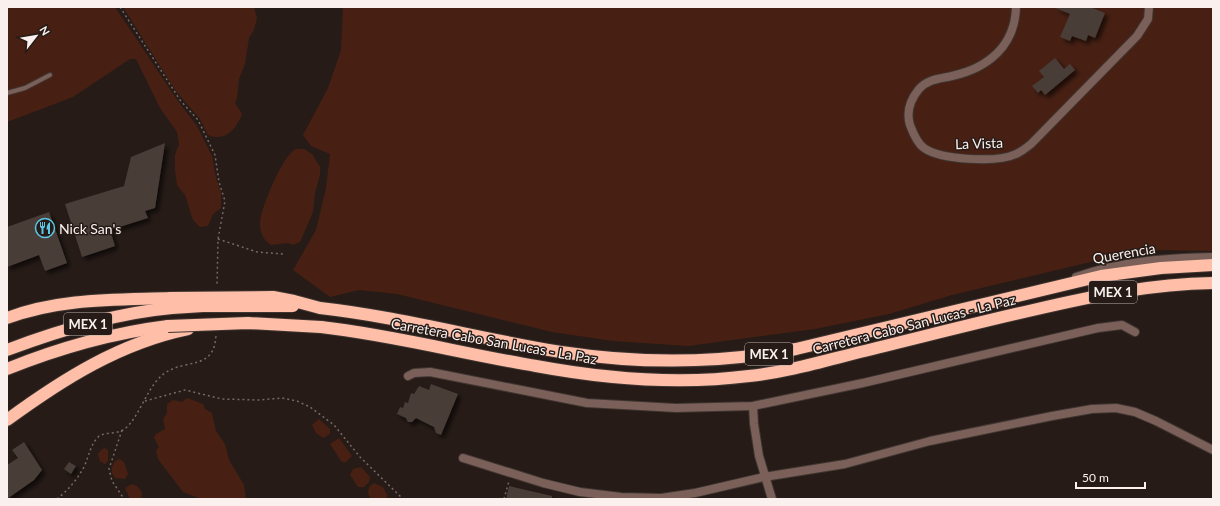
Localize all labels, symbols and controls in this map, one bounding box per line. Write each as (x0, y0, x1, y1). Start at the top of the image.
north arrow (16, 16, 56, 56)
text: N (37, 24, 53, 38)
street label: La Vista (955, 134, 1003, 152)
restaurant icon: Nick San's (34, 217, 56, 239)
place label: Nick San's (59, 220, 121, 237)
street label: Querencia (1091, 239, 1157, 267)
road number: MEX 1 (1089, 281, 1137, 303)
street label: Carretera Cabo San Lucas - La Paz (811, 290, 1017, 358)
road number: MEX 1 (64, 313, 112, 335)
street label: Carretera Cabo San Lucas - La Paz (390, 314, 598, 368)
road number: MEX 1 (745, 343, 793, 365)
scale bar (1076, 464, 1145, 490)
text: 50 m (1082, 470, 1109, 485)

